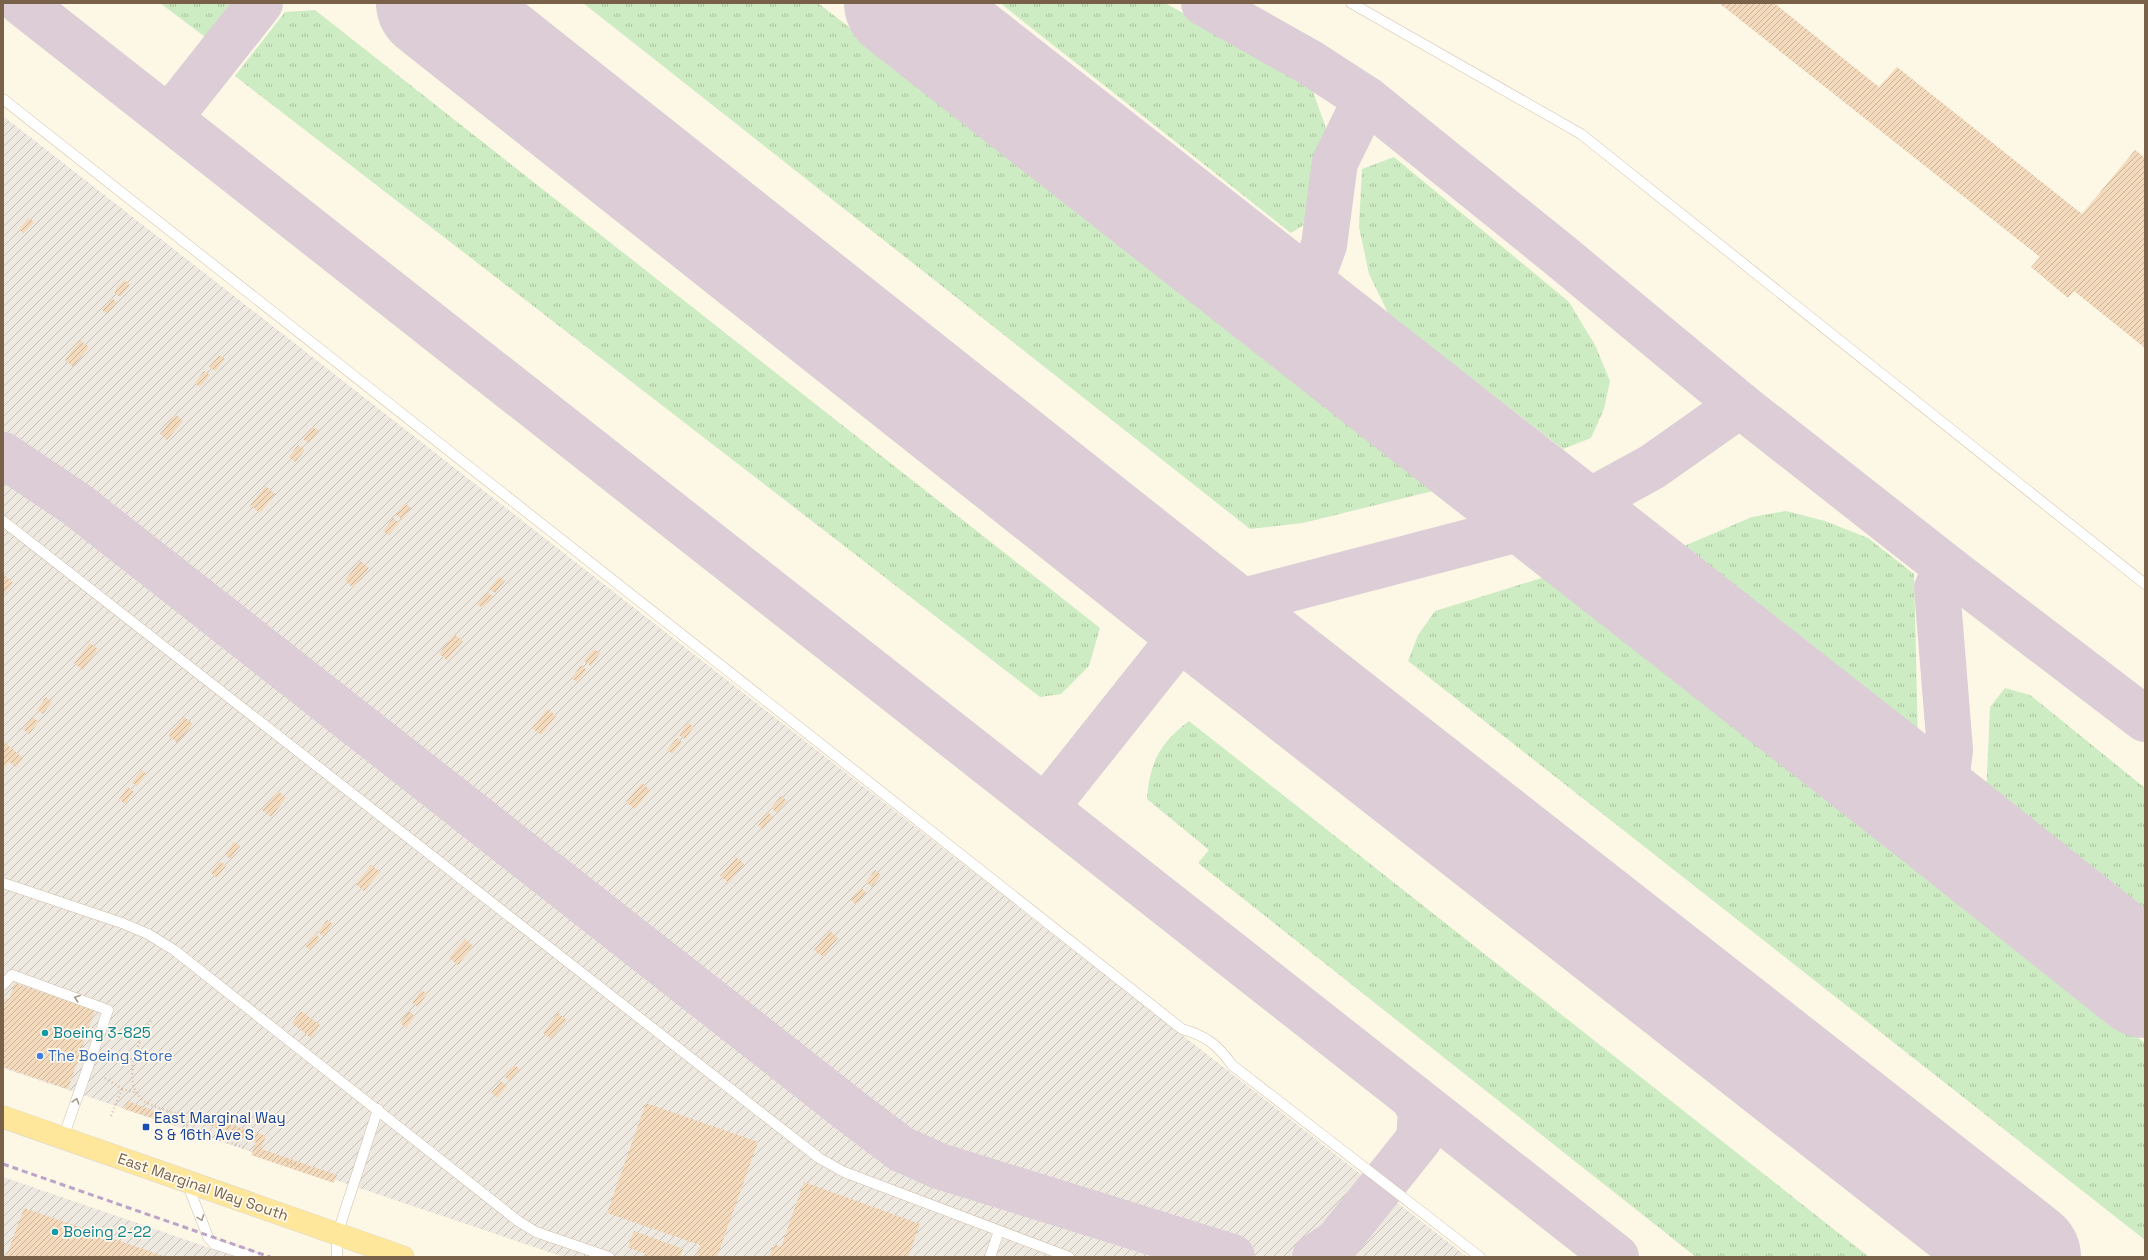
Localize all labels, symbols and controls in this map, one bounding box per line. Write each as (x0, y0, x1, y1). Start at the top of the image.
one-way arrow (74, 995, 81, 1003)
place label: Boeing 3-825 (53, 1023, 151, 1042)
marker: Boeing 3-825 (40, 1028, 50, 1038)
place label: The Boeing Store (48, 1046, 173, 1065)
marker: The Boeing Store (35, 1051, 45, 1061)
one-way arrow (71, 1098, 80, 1105)
place label: East Marginal Way S & 16th Ave S (154, 1108, 286, 1144)
marker: East Marginal Way S & 16th Ave S (141, 1122, 151, 1132)
street label: East Marginal Way South (115, 1148, 291, 1225)
one-way arrow (196, 1214, 204, 1221)
place label: Boeing 2-22 (63, 1222, 151, 1241)
marker: Boeing 2-22 (50, 1227, 60, 1237)

